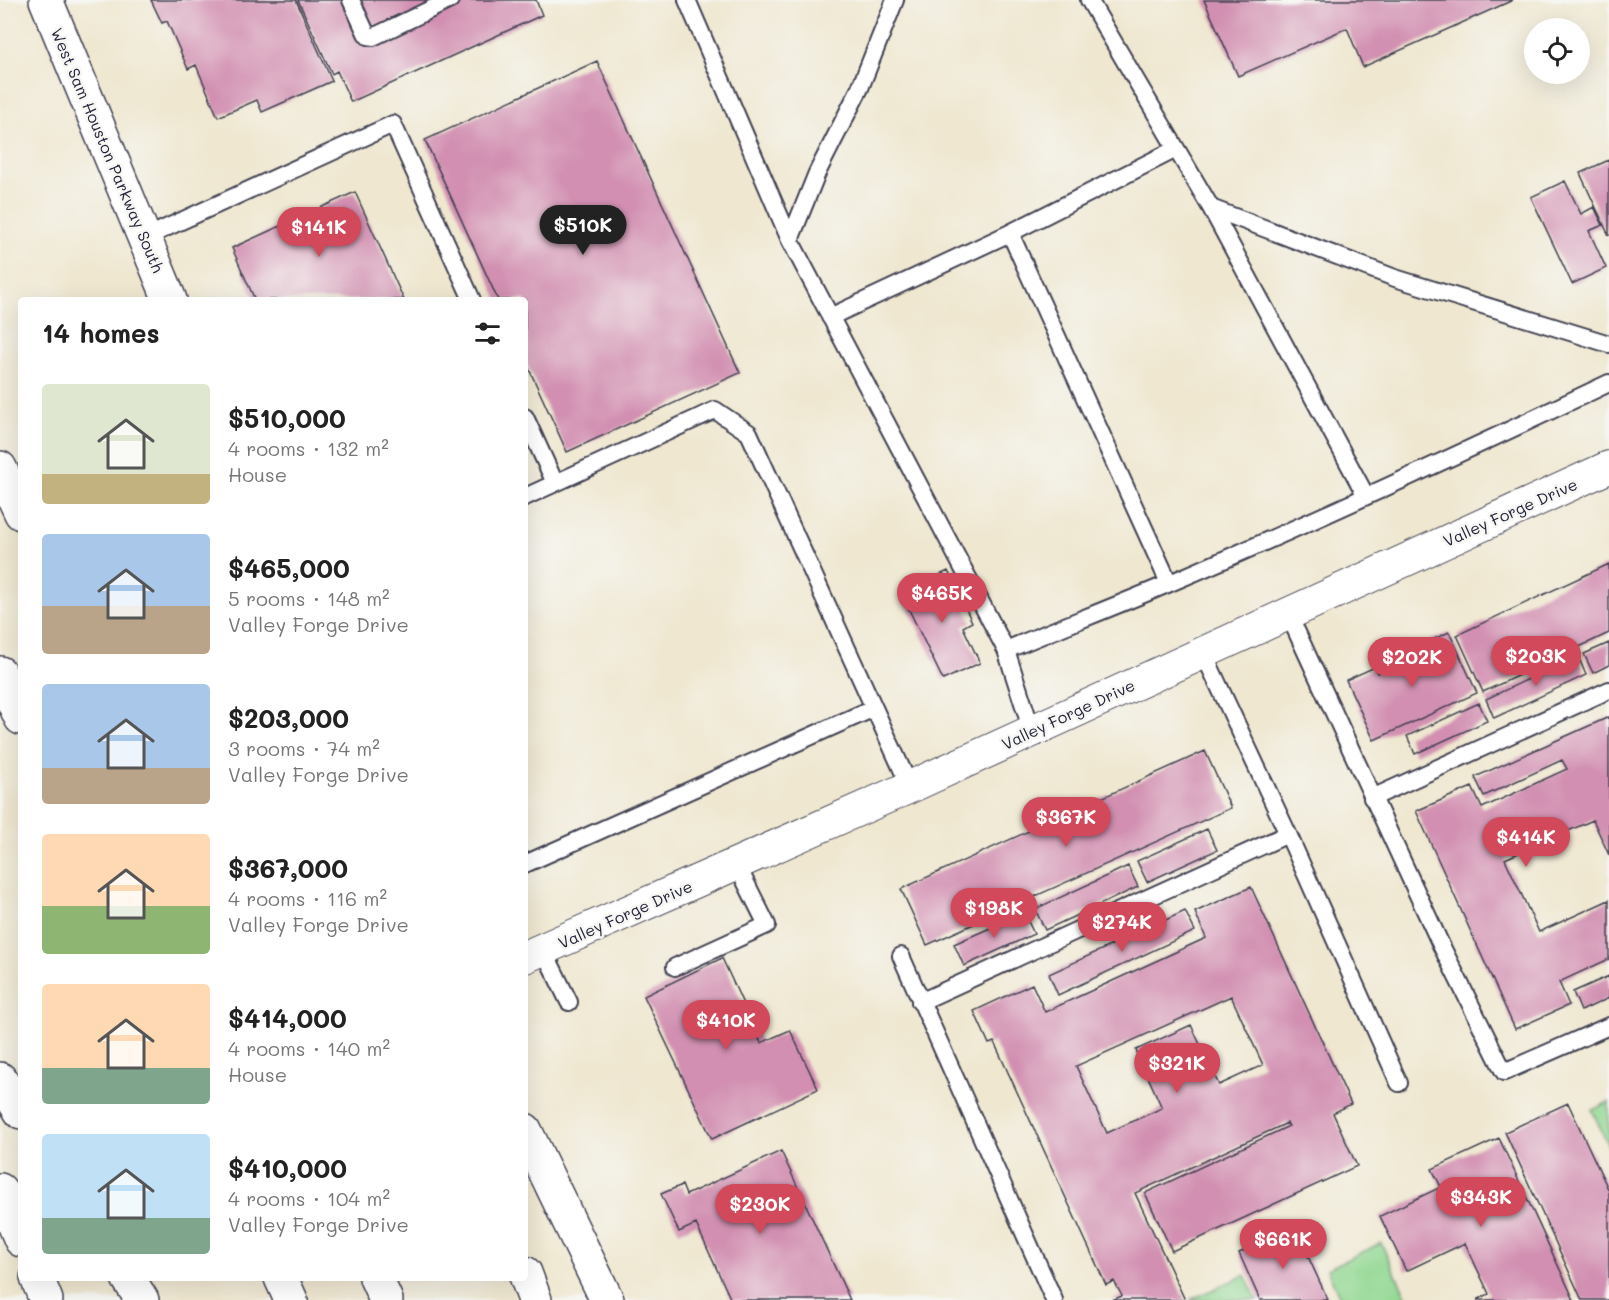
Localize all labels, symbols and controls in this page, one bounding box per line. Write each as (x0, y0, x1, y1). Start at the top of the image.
map controls (1524, 18, 1590, 84)
button: locate (1524, 18, 1590, 84)
street label: West Sam Houston Parkway South (47, 24, 169, 276)
pin: $510K (541, 205, 625, 256)
pin: $141K (277, 207, 361, 258)
text: $510K (554, 211, 612, 237)
text: $141K (291, 213, 347, 239)
text: 14 homes (42, 316, 160, 350)
icon: filters (471, 317, 504, 350)
text: $510,000 (228, 401, 346, 435)
icon: home (90, 408, 162, 480)
text: 4 rooms · 132 m² (228, 435, 389, 461)
text: House (228, 461, 287, 487)
street label: Valley Forge Drive (1440, 473, 1580, 551)
text: $465,000 (228, 551, 350, 585)
icon: home (90, 558, 162, 630)
pin: $465K (900, 573, 984, 624)
text: $465K (911, 579, 973, 605)
text: 5 rooms · 148 m² (228, 585, 390, 611)
text: Valley Forge Drive (228, 611, 409, 637)
pin: $203K (1494, 636, 1578, 687)
pin: $202K (1370, 637, 1454, 688)
text: $203K (1505, 642, 1567, 668)
text: $202K (1382, 643, 1442, 669)
street label: Valley Forge Drive (998, 674, 1138, 754)
text: $203,000 (228, 701, 349, 735)
icon: home (90, 708, 162, 780)
text: 3 rooms · 74 m² (228, 735, 380, 761)
text: Valley Forge Drive (228, 761, 409, 787)
pin: $367K (1024, 797, 1108, 848)
text: $367K (1036, 803, 1096, 829)
pin: $414K (1484, 817, 1568, 868)
text: $414K (1496, 823, 1556, 849)
text: $367,000 (228, 851, 348, 885)
icon: home (90, 858, 162, 930)
street label: Valley Forge Drive (555, 875, 695, 953)
text: 4 rooms · 116 m² (228, 885, 387, 911)
pin: $198K (952, 888, 1036, 939)
text: $198K (965, 894, 1023, 920)
pin: $274K (1080, 902, 1164, 953)
text: $274K (1092, 908, 1152, 934)
text: Valley Forge Drive (228, 911, 409, 937)
pin: $410K (684, 1000, 768, 1051)
text: $414,000 (228, 1001, 347, 1035)
text: $410K (696, 1006, 756, 1032)
icon: home (90, 1008, 162, 1080)
text: 4 rooms · 140 m² (228, 1035, 390, 1061)
pin: $321K (1135, 1043, 1219, 1094)
text: $321K (1148, 1049, 1206, 1075)
text: House (228, 1061, 287, 1087)
text: $410,000 (228, 1151, 347, 1185)
icon: home (90, 1158, 162, 1230)
pin: $343K (1439, 1177, 1523, 1228)
text: $343K (1450, 1183, 1512, 1209)
pin: $230K (718, 1184, 802, 1235)
text: 4 rooms · 104 m² (228, 1185, 390, 1211)
text: $230K (729, 1190, 791, 1216)
text: Valley Forge Drive (228, 1211, 409, 1237)
pin: $661K (1241, 1219, 1325, 1270)
text: $661K (1254, 1225, 1312, 1251)

